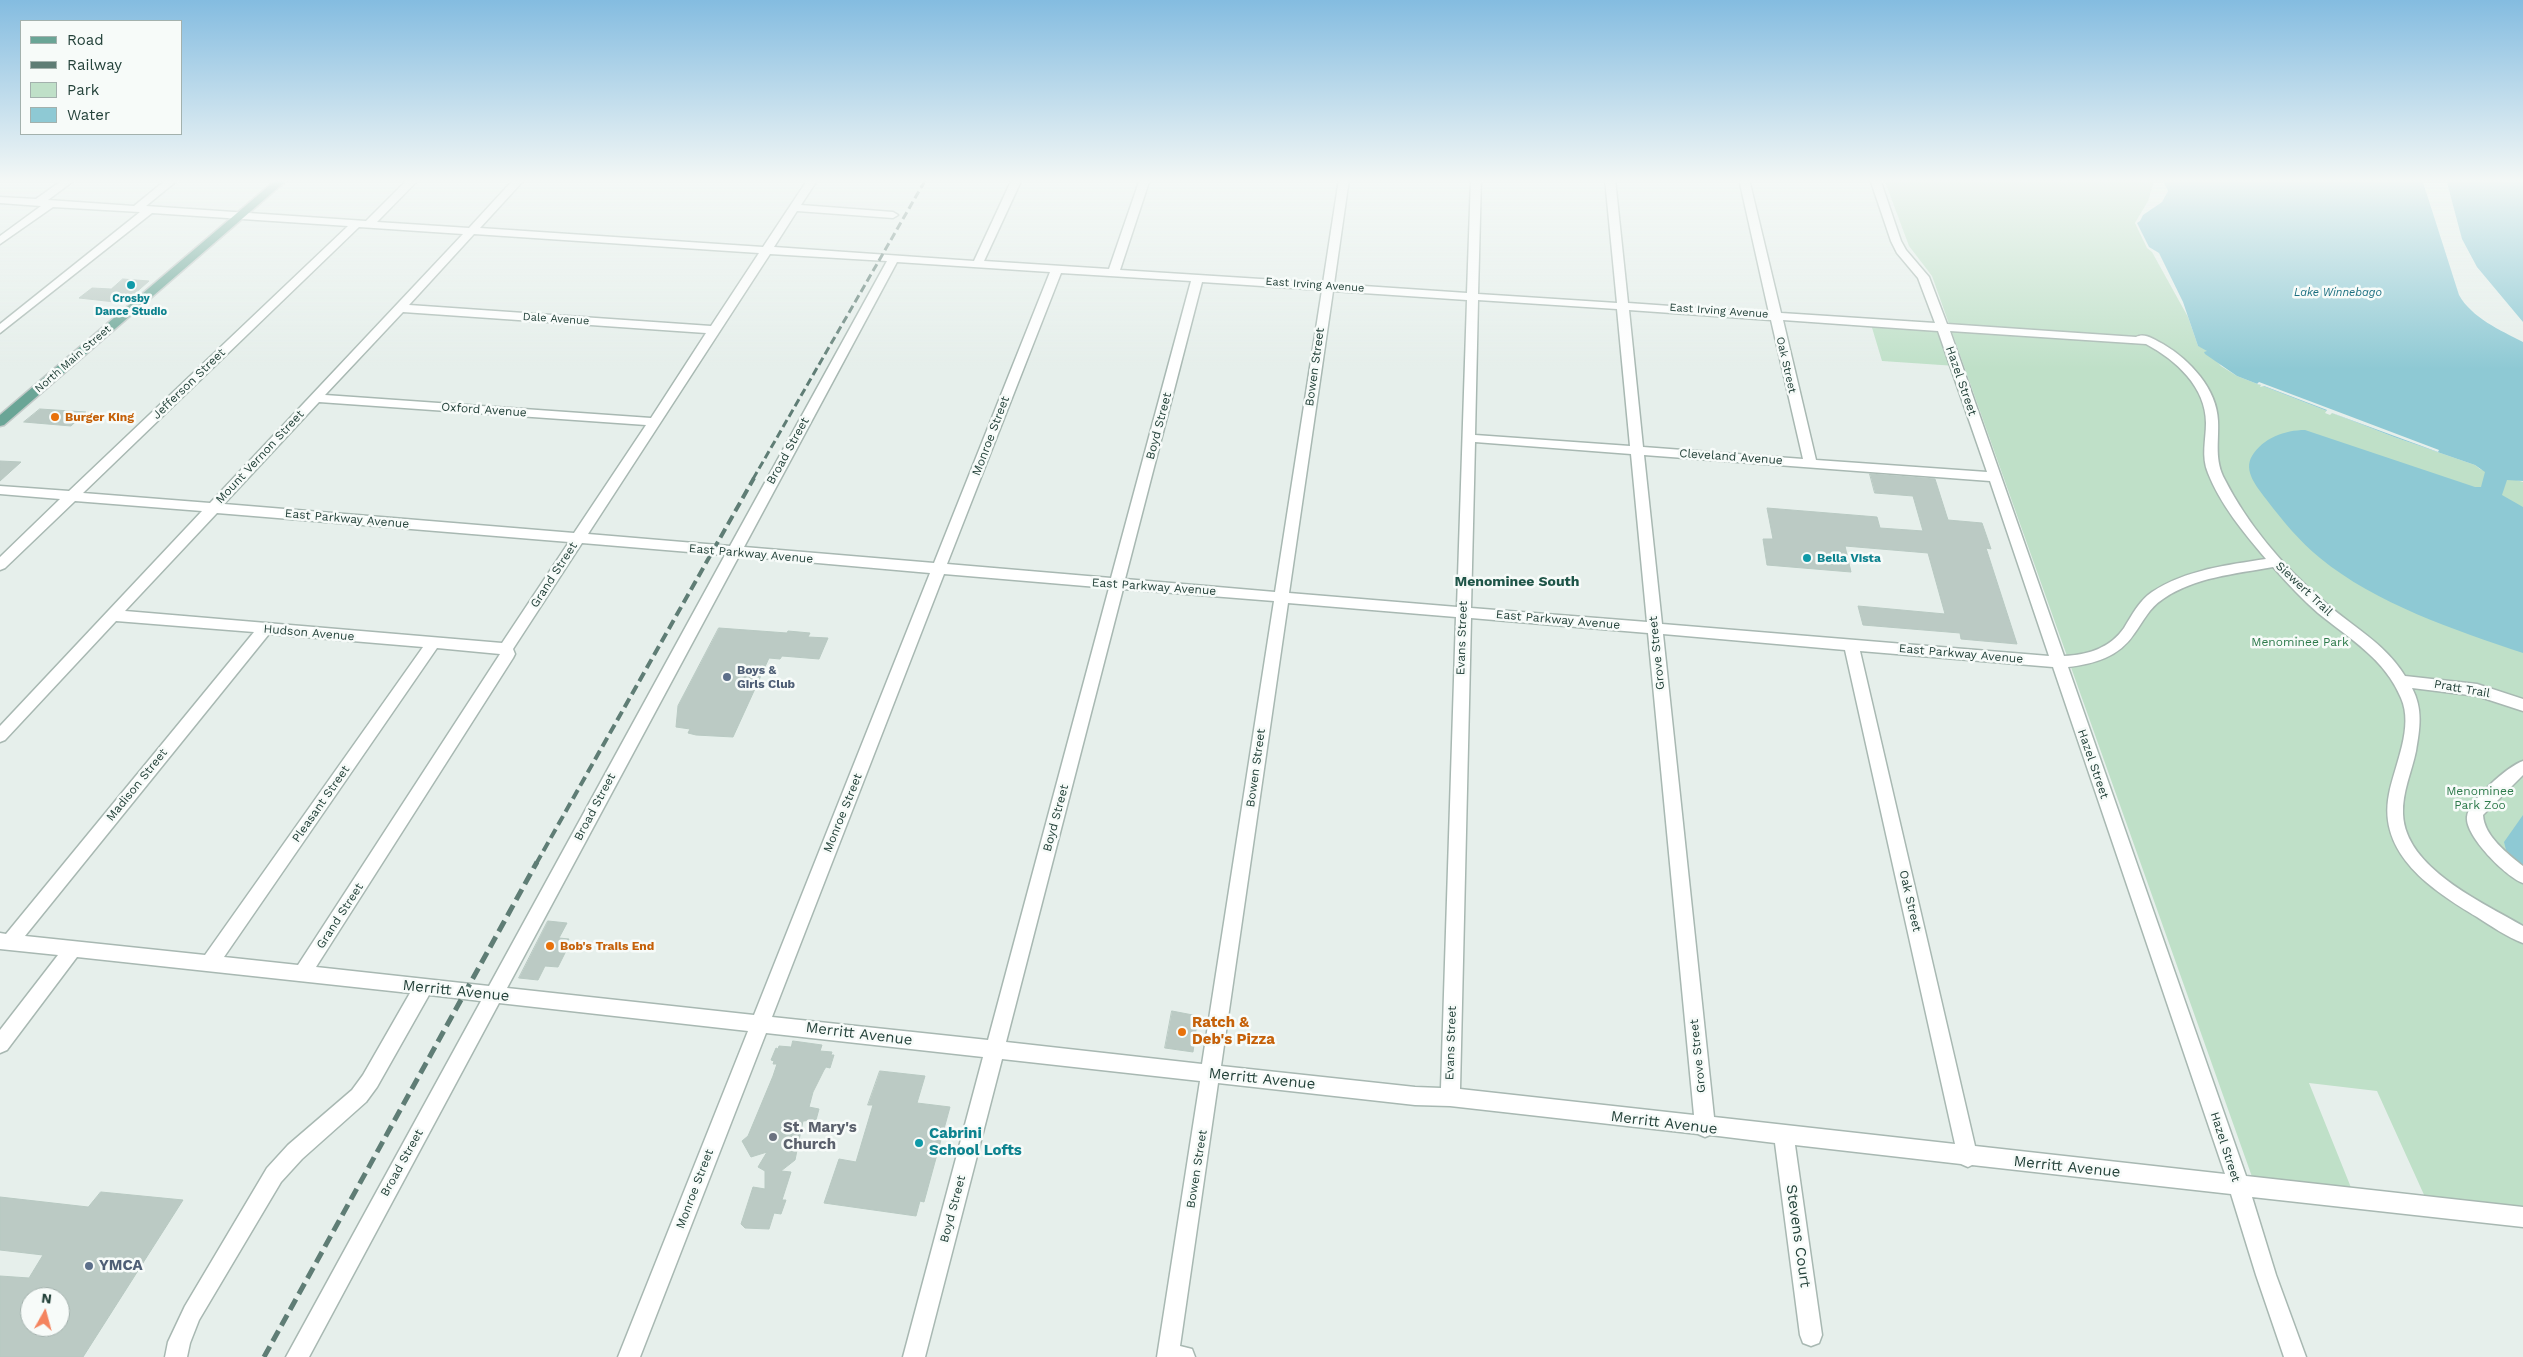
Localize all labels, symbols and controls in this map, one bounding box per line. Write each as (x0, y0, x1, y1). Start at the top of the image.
legend (20, 20, 182, 135)
text: Road (67, 31, 104, 49)
text: Railway (67, 56, 122, 74)
text: Park (67, 81, 99, 99)
text: Water (67, 106, 110, 124)
street label: East Irving Avenue (1265, 275, 1365, 295)
marker: Crosby Dance Studio (125, 279, 137, 291)
water label: Lake Winnebago (2294, 286, 2382, 300)
place label: Crosby Dance Studio (95, 292, 167, 318)
street label: East Irving Avenue (1669, 301, 1769, 321)
street label: Dale Avenue (522, 310, 590, 328)
street label: North Main Street (32, 323, 114, 395)
street label: Bowen Street (1302, 327, 1328, 407)
street label: Oak Street (1773, 335, 1799, 395)
street label: Hazel Street (1942, 344, 1980, 418)
street label: Jefferson Street (150, 346, 228, 422)
street label: Boyd Street (1143, 391, 1175, 461)
street label: Monroe Street (969, 394, 1013, 478)
street label: Oxford Avenue (441, 400, 527, 420)
street label: Mount Vernon Street (213, 407, 307, 507)
place label: Burger King (65, 410, 134, 424)
marker: Burger King (49, 411, 61, 423)
street label: Broad Street (764, 415, 812, 487)
street label: Cleveland Avenue (1679, 446, 1783, 468)
street label: East Parkway Avenue (284, 506, 410, 532)
street label: Grand Street (527, 539, 581, 611)
street label: East Parkway Avenue (688, 541, 814, 567)
place label: Bella Vista (1817, 551, 1881, 565)
marker: Bella Vista (1801, 552, 1813, 564)
street label: Siewert Trail (2272, 559, 2336, 619)
district label: Menominee South (1454, 574, 1580, 590)
street label: East Parkway Avenue (1091, 575, 1217, 599)
street label: Evans Street (1454, 601, 1470, 675)
street label: East Parkway Avenue (1495, 607, 1621, 633)
street label: Grove Street (1646, 615, 1668, 691)
street label: Hudson Avenue (263, 622, 355, 644)
park label: Menominee Park (2251, 635, 2349, 649)
street label: East Parkway Avenue (1898, 641, 2024, 667)
place label: Boys & Girls Club (737, 663, 795, 691)
marker: Boys & Girls Club (721, 671, 733, 683)
street label: Pratt Trail (2433, 677, 2491, 701)
street label: Hazel Street (2074, 727, 2112, 801)
street label: Bowen Street (1243, 728, 1269, 808)
street label: Madison Street (103, 746, 171, 824)
street label: Pleasant Street (289, 763, 353, 845)
street label: Broad Street (571, 771, 619, 843)
street label: Monroe Street (821, 771, 865, 855)
street label: Boyd Street (1040, 783, 1072, 853)
park label: Menominee Park Zoo (2446, 784, 2514, 812)
street label: Oak Street (1896, 869, 1924, 933)
street label: Grand Street (313, 880, 367, 952)
place label: Bob's Trails End (560, 939, 654, 953)
marker: Bob's Trails End (544, 940, 556, 952)
street label: Merritt Avenue (402, 976, 510, 1006)
street label: Evans Street (1443, 1006, 1459, 1080)
place label: Ratch & Deb's Pizza (1192, 1014, 1275, 1049)
street label: Grove Street (1687, 1018, 1709, 1094)
street label: Merritt Avenue (805, 1019, 913, 1049)
marker: Ratch & Deb's Pizza (1176, 1026, 1188, 1038)
street label: Merritt Avenue (1208, 1064, 1316, 1094)
street label: Merritt Avenue (1610, 1108, 1718, 1138)
street label: Hazel Street (2207, 1110, 2243, 1184)
place label: St. Mary's Church (783, 1119, 857, 1154)
place label: Cabrini School Lofts (929, 1125, 1022, 1160)
street label: Broad Street (378, 1127, 426, 1199)
street label: Bowen Street (1184, 1129, 1210, 1209)
marker: St. Mary's Church (767, 1131, 779, 1143)
marker: Cabrini School Lofts (913, 1137, 925, 1149)
street label: Monroe Street (673, 1147, 717, 1231)
street label: Merritt Avenue (2013, 1152, 2121, 1182)
street label: Boyd Street (937, 1174, 969, 1244)
street label: Stevens Court (1782, 1183, 1814, 1289)
place label: YMCA (99, 1257, 143, 1275)
marker: YMCA (83, 1260, 95, 1272)
north arrow (20, 1287, 70, 1337)
text: N (41, 1290, 53, 1307)

